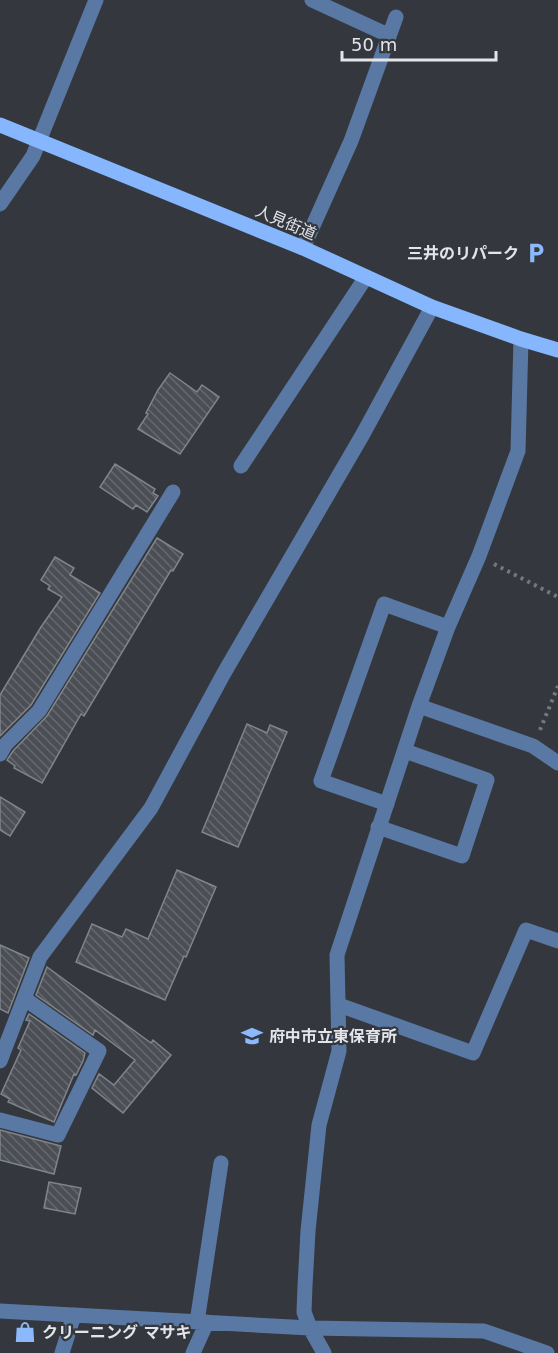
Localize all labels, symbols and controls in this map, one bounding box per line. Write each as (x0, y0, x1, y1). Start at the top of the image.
scale bar (342, 24, 496, 62)
text: 50 m (351, 34, 397, 55)
street label: 人見街道 (253, 201, 319, 244)
parking icon: 三井のリパーク (524, 241, 548, 265)
place label: 三井のリパーク (407, 244, 519, 263)
school or university icon: 府中市立東保育所 (240, 1024, 264, 1048)
place label: 府中市立東保育所 (269, 1027, 397, 1046)
shop icon: クリーニング マサキ (13, 1320, 37, 1344)
place label: クリーニング マサキ (42, 1323, 192, 1342)

